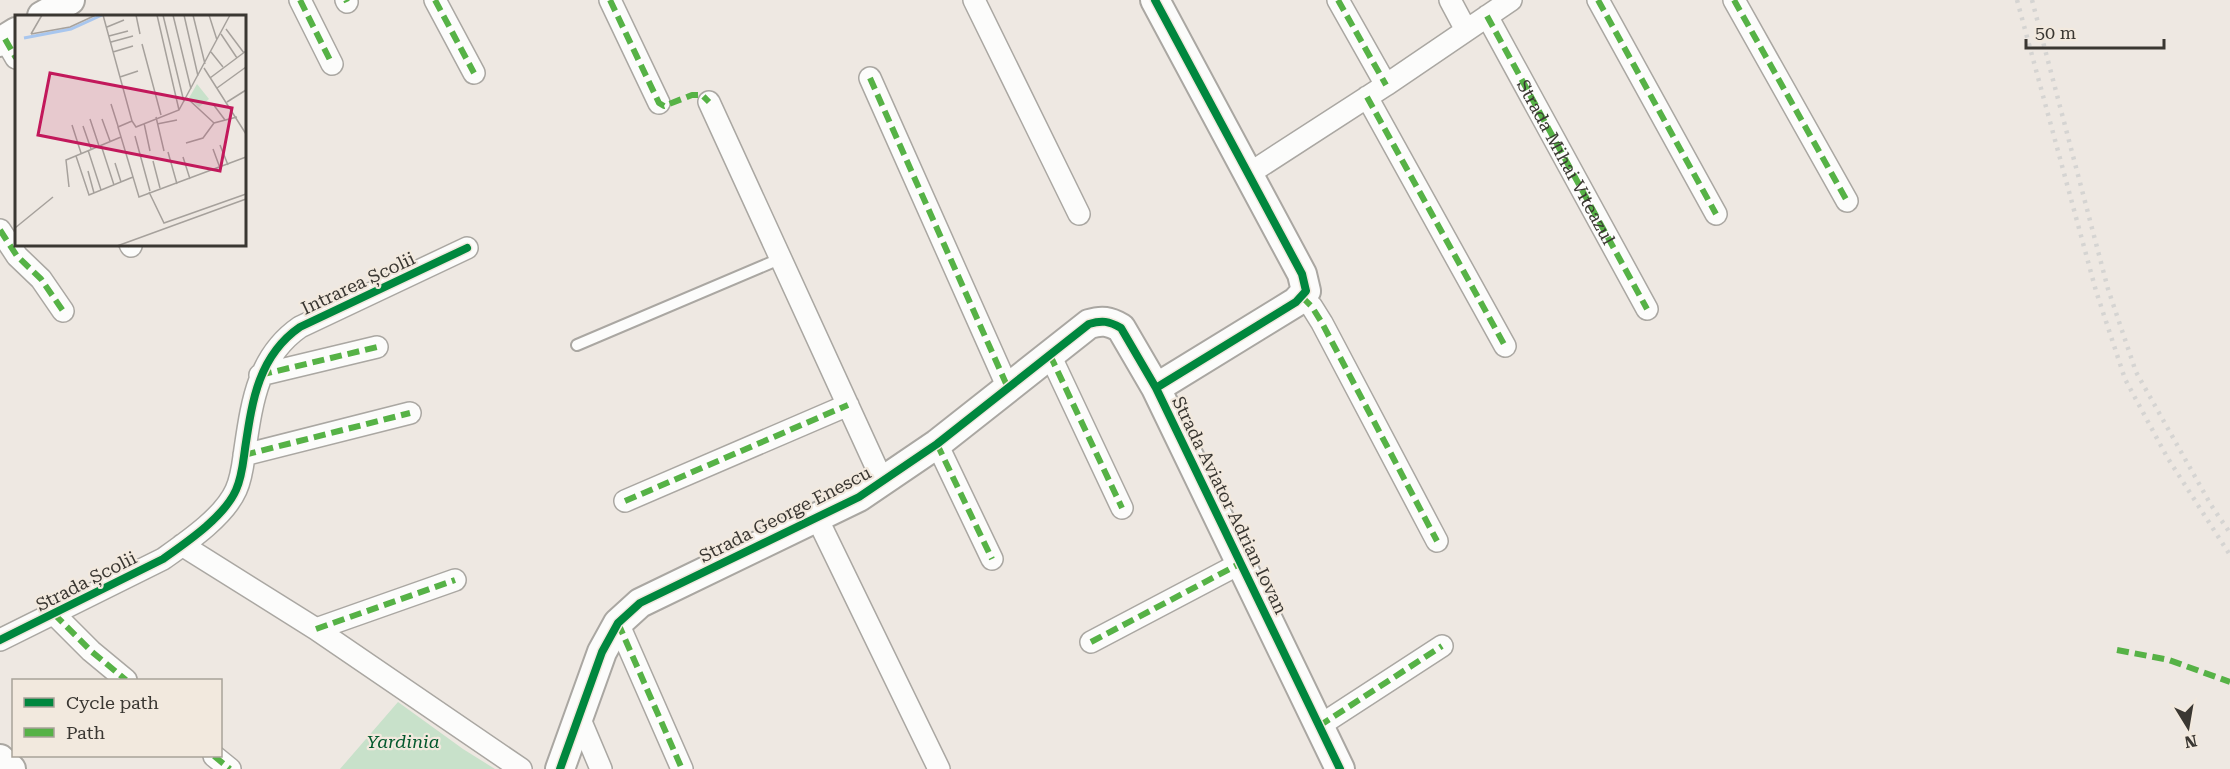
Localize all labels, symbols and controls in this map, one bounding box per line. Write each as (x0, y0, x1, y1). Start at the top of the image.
scale bar (2026, 12, 2164, 50)
inset map (15, 15, 246, 246)
text: 50 m (2035, 22, 2076, 43)
street label: Strada Mihai Viteazul (1513, 76, 1620, 248)
street label: Intrarea Școlii (298, 247, 419, 319)
street label: Strada Aviator Adrian Iovan (1168, 393, 1292, 618)
street label: Strada George Enescu (696, 462, 874, 566)
street label: Strada Școlii (32, 547, 141, 616)
legend (12, 679, 222, 757)
text: Cycle path (66, 692, 159, 713)
north arrow (2158, 697, 2218, 757)
text: Path (66, 722, 105, 743)
park label: Yardinia (366, 731, 440, 752)
text: N (2183, 731, 2199, 752)

